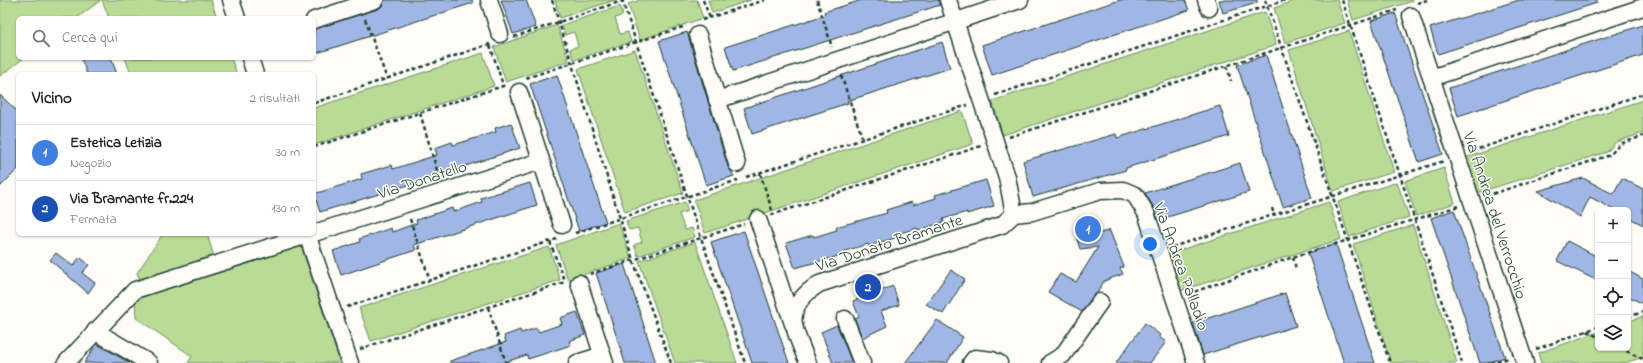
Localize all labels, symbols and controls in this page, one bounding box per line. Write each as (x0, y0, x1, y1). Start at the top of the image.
search box (16, 16, 316, 60)
icon: search (30, 27, 52, 49)
text: Cerca qui (62, 27, 118, 49)
text: Vicino (32, 86, 72, 111)
text: 2 risultati (250, 89, 300, 108)
street label: Via Andrea del Verrocchio (1455, 128, 1533, 302)
text: Estetica Letizia (70, 132, 162, 154)
text: 1 (43, 143, 47, 162)
text: 30 m (276, 143, 300, 162)
text: Negozio (70, 154, 112, 173)
street label: Via Donatello (374, 154, 470, 207)
text: Via Bramante fr.224 (70, 188, 193, 210)
street label: Via Andrea Palladio (1146, 198, 1215, 334)
text: 2 (42, 199, 48, 218)
text: 130 m (272, 199, 300, 218)
map controls (1595, 207, 1631, 351)
button: + (1595, 207, 1631, 243)
street label: Via Donato Bramante (812, 208, 966, 279)
text: Fermata (70, 210, 117, 229)
pin: 1 (1075, 214, 1101, 244)
your location (1140, 234, 1160, 254)
button: − (1595, 243, 1631, 279)
pin: 2 (855, 272, 881, 302)
button: locate (1595, 279, 1631, 315)
button: layers (1595, 315, 1631, 351)

